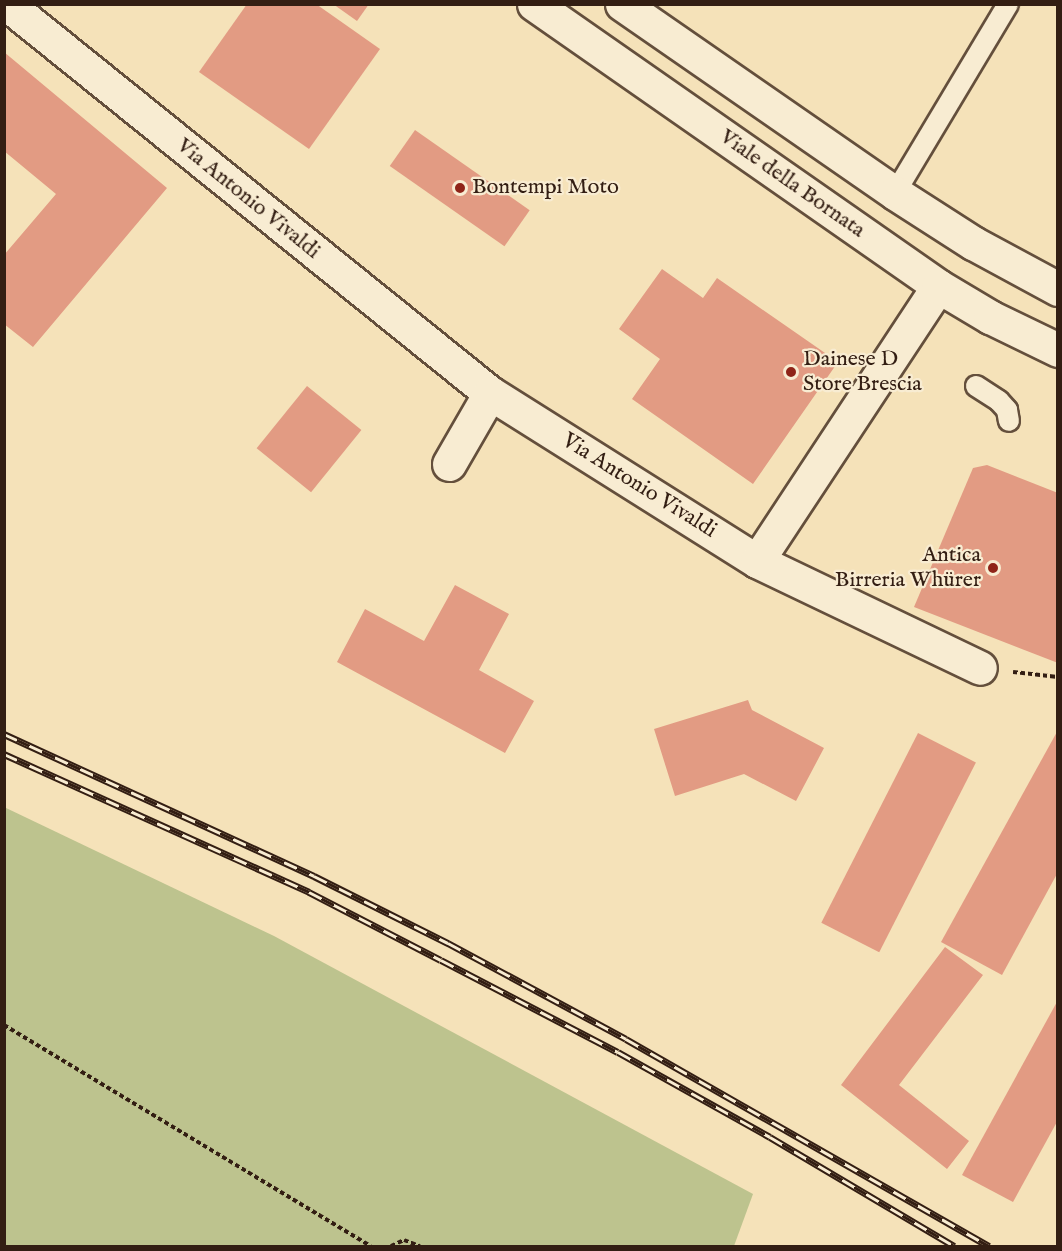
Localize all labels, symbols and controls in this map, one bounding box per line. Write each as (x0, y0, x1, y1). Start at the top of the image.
street label: Viale della Bornata (714, 124, 870, 244)
street label: Via Antonio Vivaldi (171, 133, 325, 265)
place label: Bontempi Moto (472, 175, 619, 201)
marker: Bontempi Moto (453, 181, 467, 195)
place label: Dainese D Store Brescia (803, 346, 922, 398)
marker: Dainese D Store Brescia (784, 365, 798, 379)
street label: Via Antonio Vivaldi (557, 428, 721, 544)
place label: Antica Birreria Whürer (835, 542, 981, 594)
marker: Antica Birreria Whürer (986, 561, 1000, 575)

